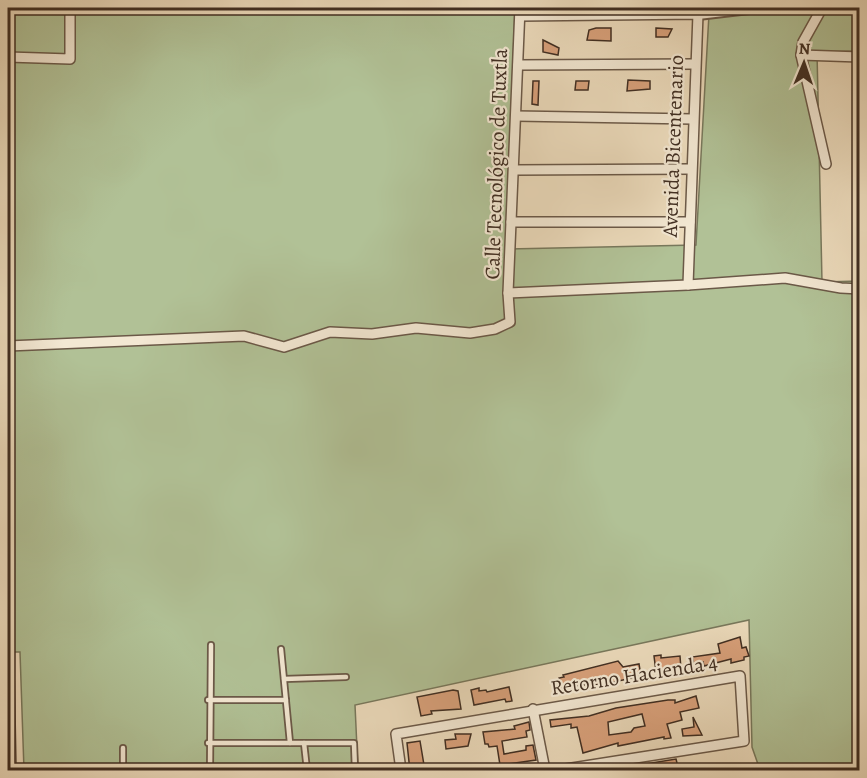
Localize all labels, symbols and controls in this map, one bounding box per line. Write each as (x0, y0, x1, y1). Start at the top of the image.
north arrow (774, 33, 834, 93)
text: N (798, 38, 811, 60)
street label: Calle Tecnológico de Tuxtla (478, 48, 514, 280)
street label: Avenida Bicentenario (656, 54, 690, 239)
street label: Retorno Hacienda 4 (548, 648, 720, 702)

